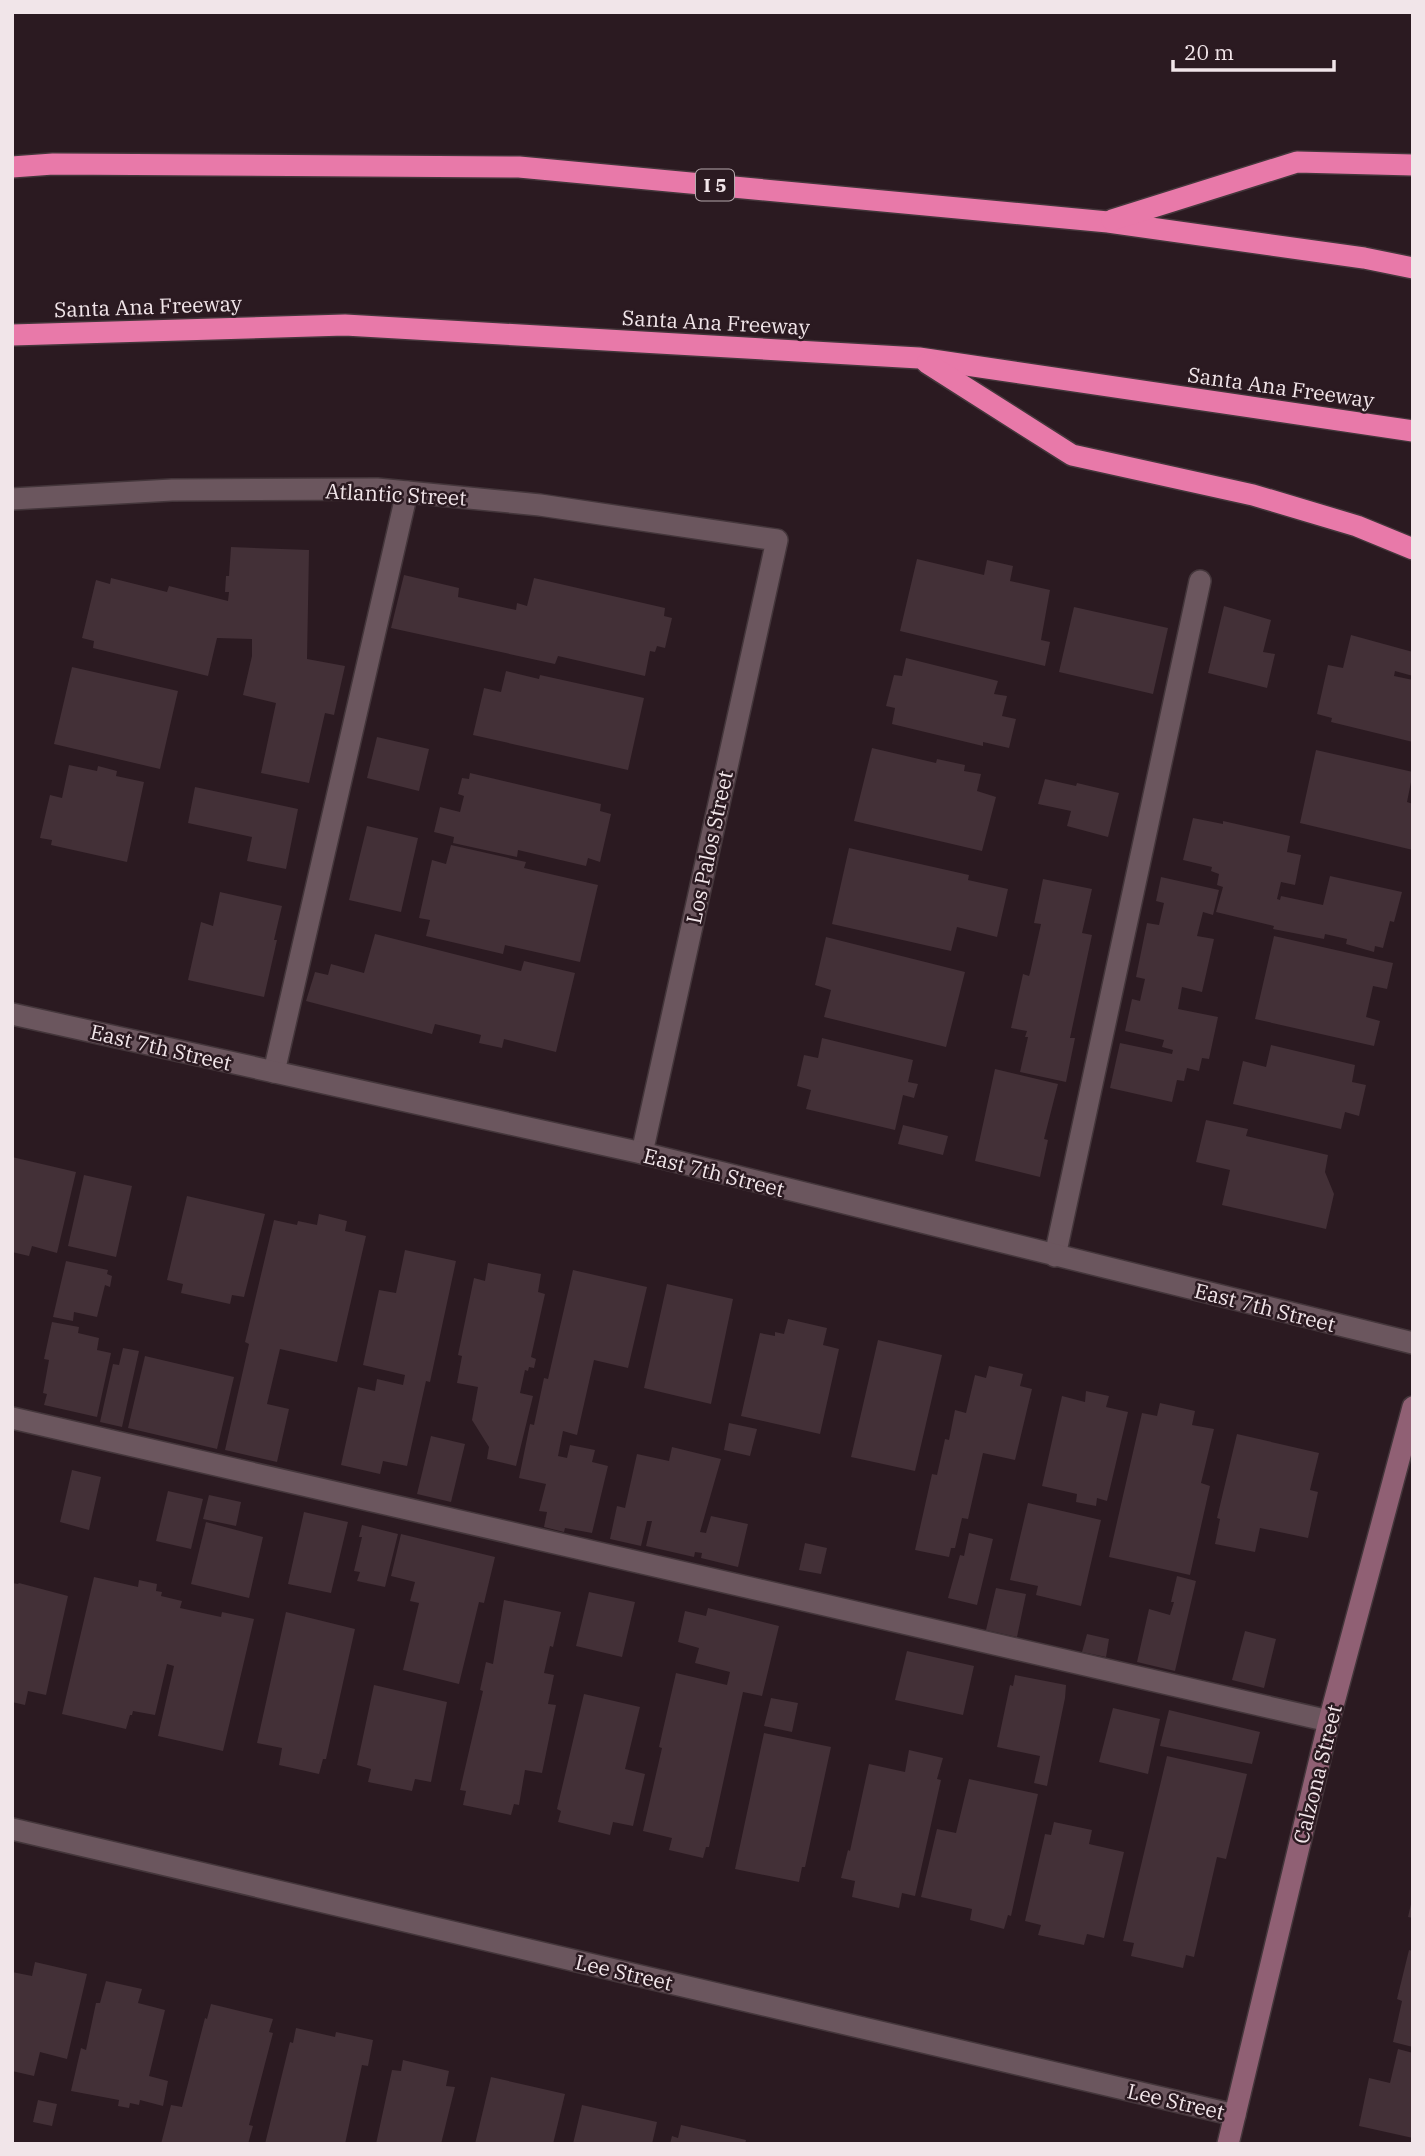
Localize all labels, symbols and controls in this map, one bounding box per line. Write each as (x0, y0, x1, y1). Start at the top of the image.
scale bar (1173, 28, 1334, 72)
text: 20 m (1184, 38, 1234, 66)
road number: I 5 (696, 169, 734, 200)
street label: Santa Ana Freeway (53, 289, 243, 323)
street label: Santa Ana Freeway (621, 303, 811, 341)
street label: Santa Ana Freeway (1186, 360, 1377, 414)
street label: Atlantic Street (325, 476, 467, 512)
street label: Los Palos Street (679, 768, 739, 926)
street label: East 7th Street (88, 1017, 234, 1077)
street label: East 7th Street (641, 1141, 787, 1203)
street label: East 7th Street (1192, 1276, 1338, 1338)
street label: Calzona Street (1286, 1702, 1348, 1846)
street label: Lee Street (573, 1947, 675, 1997)
street label: Lee Street (1125, 2076, 1227, 2126)

